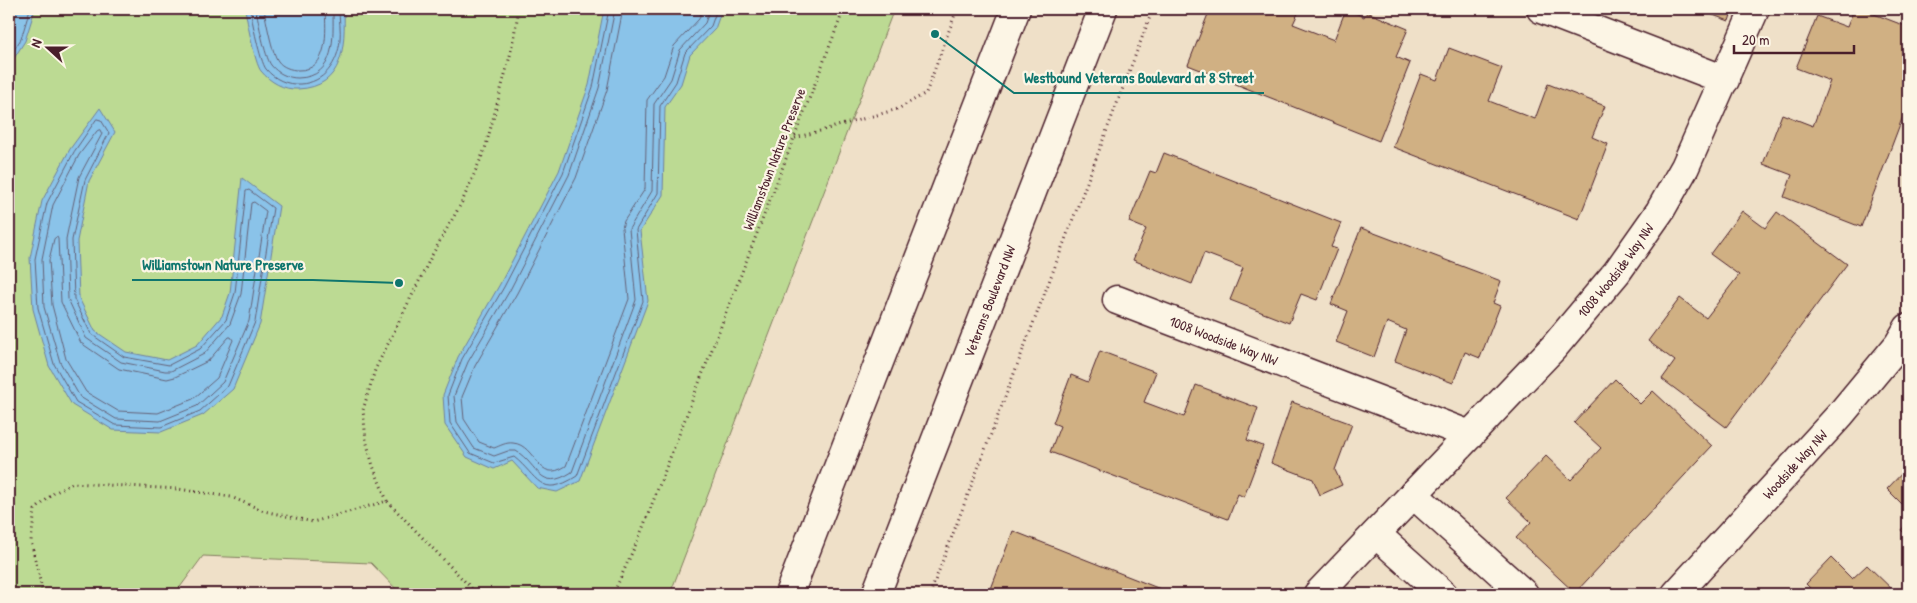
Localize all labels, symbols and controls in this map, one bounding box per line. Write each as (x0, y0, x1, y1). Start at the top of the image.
north arrow (22, 22, 72, 72)
scale bar (1734, 22, 1854, 54)
text: 20 m (1742, 29, 1769, 50)
text: N (25, 36, 46, 50)
callout: Westbound Veterans Boulevard at 8 Street (1014, 63, 1264, 93)
text: Westbound Veterans Boulevard at 8 Street (1024, 67, 1255, 88)
street label: Williamstown Nature Preserve (738, 85, 810, 233)
street label: 1008 Woodside Way NW (1573, 219, 1658, 321)
street label: Veterans Boulevard NW (959, 242, 1020, 360)
callout: Williamstown Nature Preserve (132, 250, 313, 280)
text: Williamstown Nature Preserve (142, 254, 304, 275)
street label: 1008 Woodside Way NW (1167, 311, 1281, 370)
street label: Woodside Way NW (1758, 425, 1831, 503)

